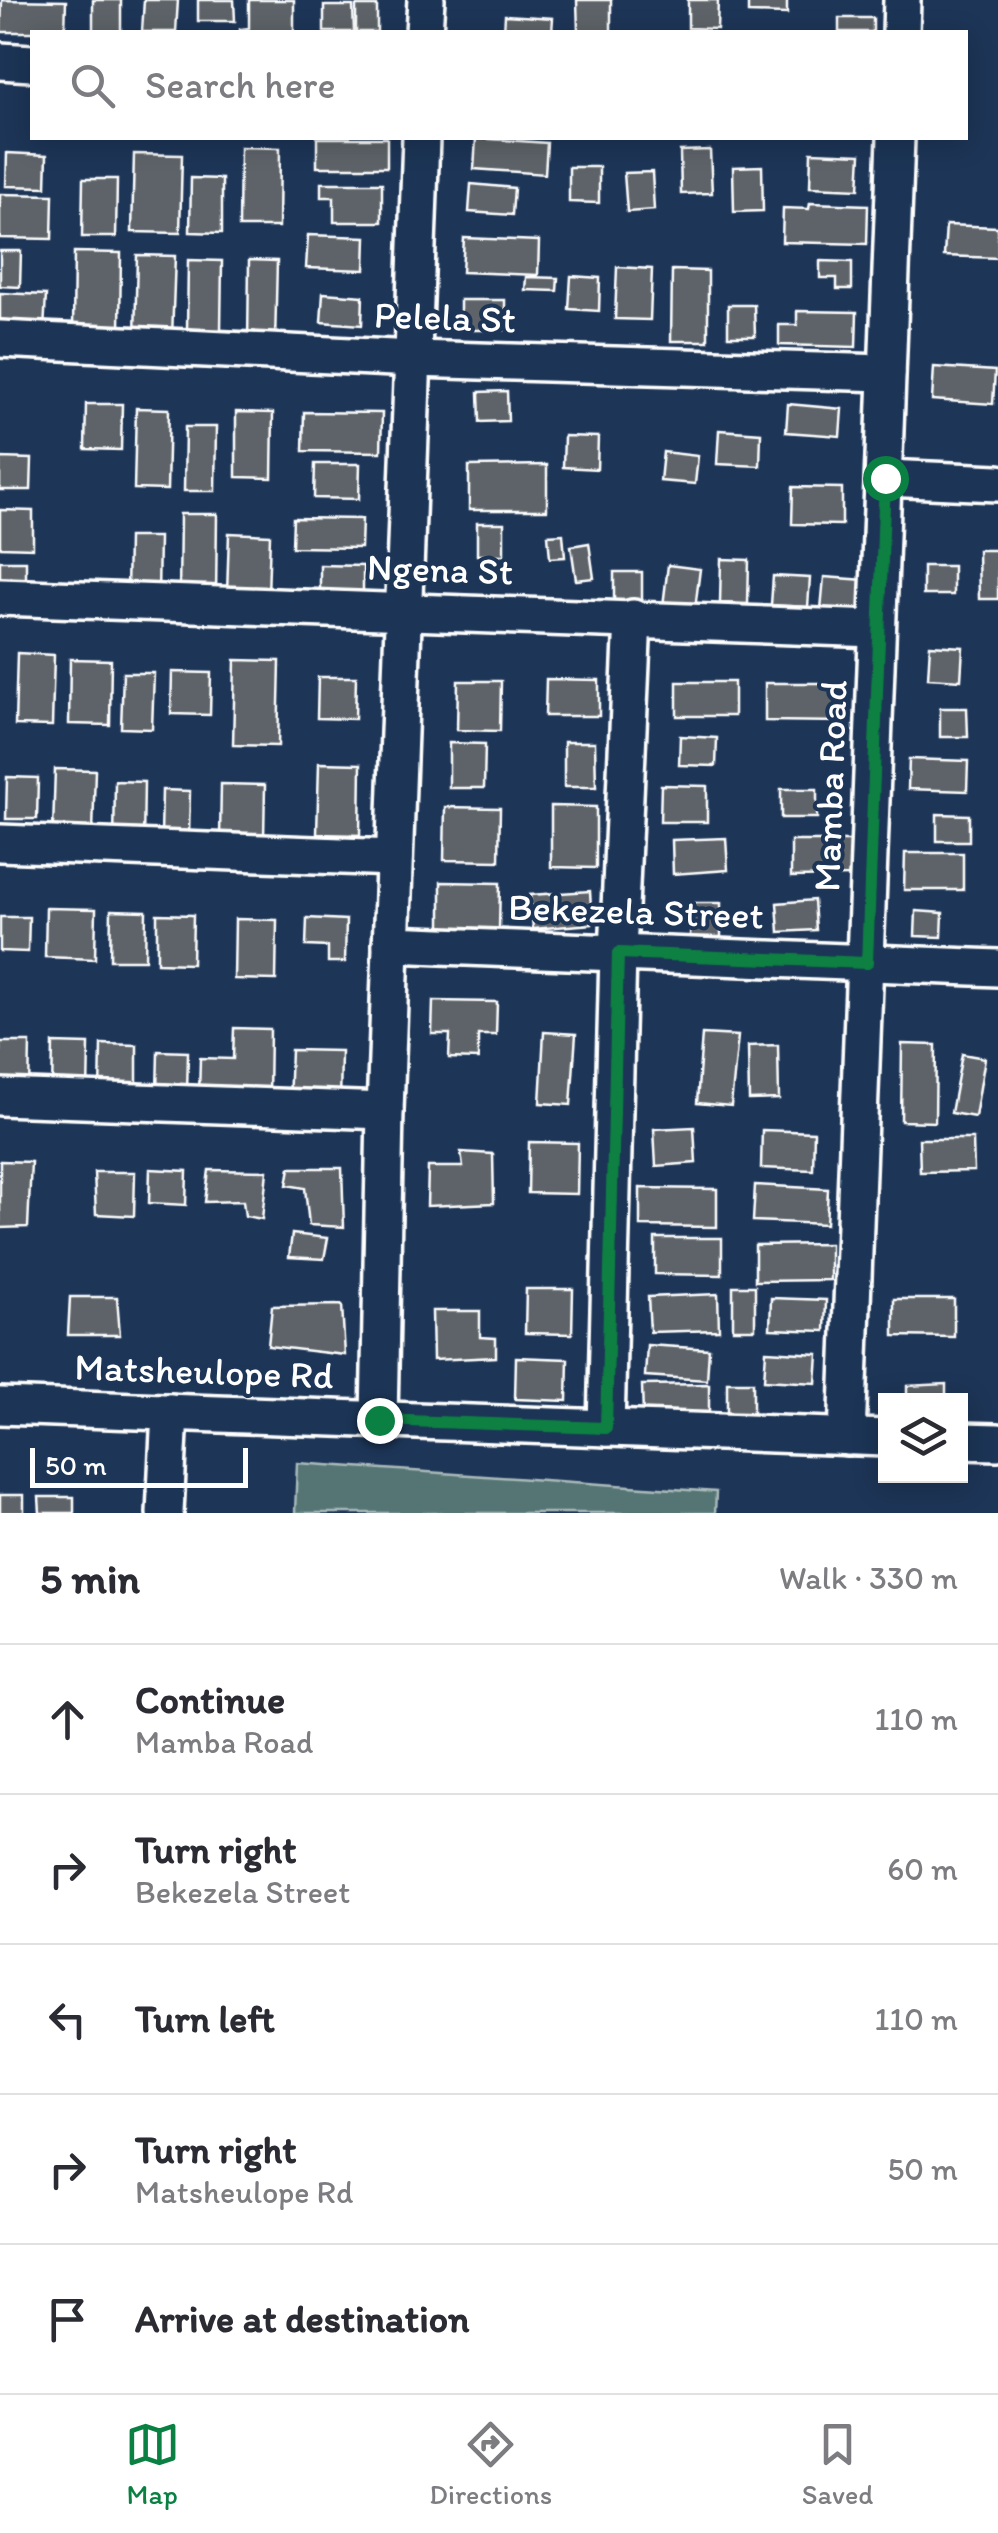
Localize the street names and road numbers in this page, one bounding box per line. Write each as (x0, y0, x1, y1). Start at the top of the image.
street label: Pelela St (373, 292, 517, 342)
street label: Ngena St (366, 543, 514, 595)
street label: Mamba Road (803, 679, 857, 893)
street label: Bekezela Street (507, 884, 765, 938)
street label: Matsheulope Rd (74, 1343, 335, 1399)

